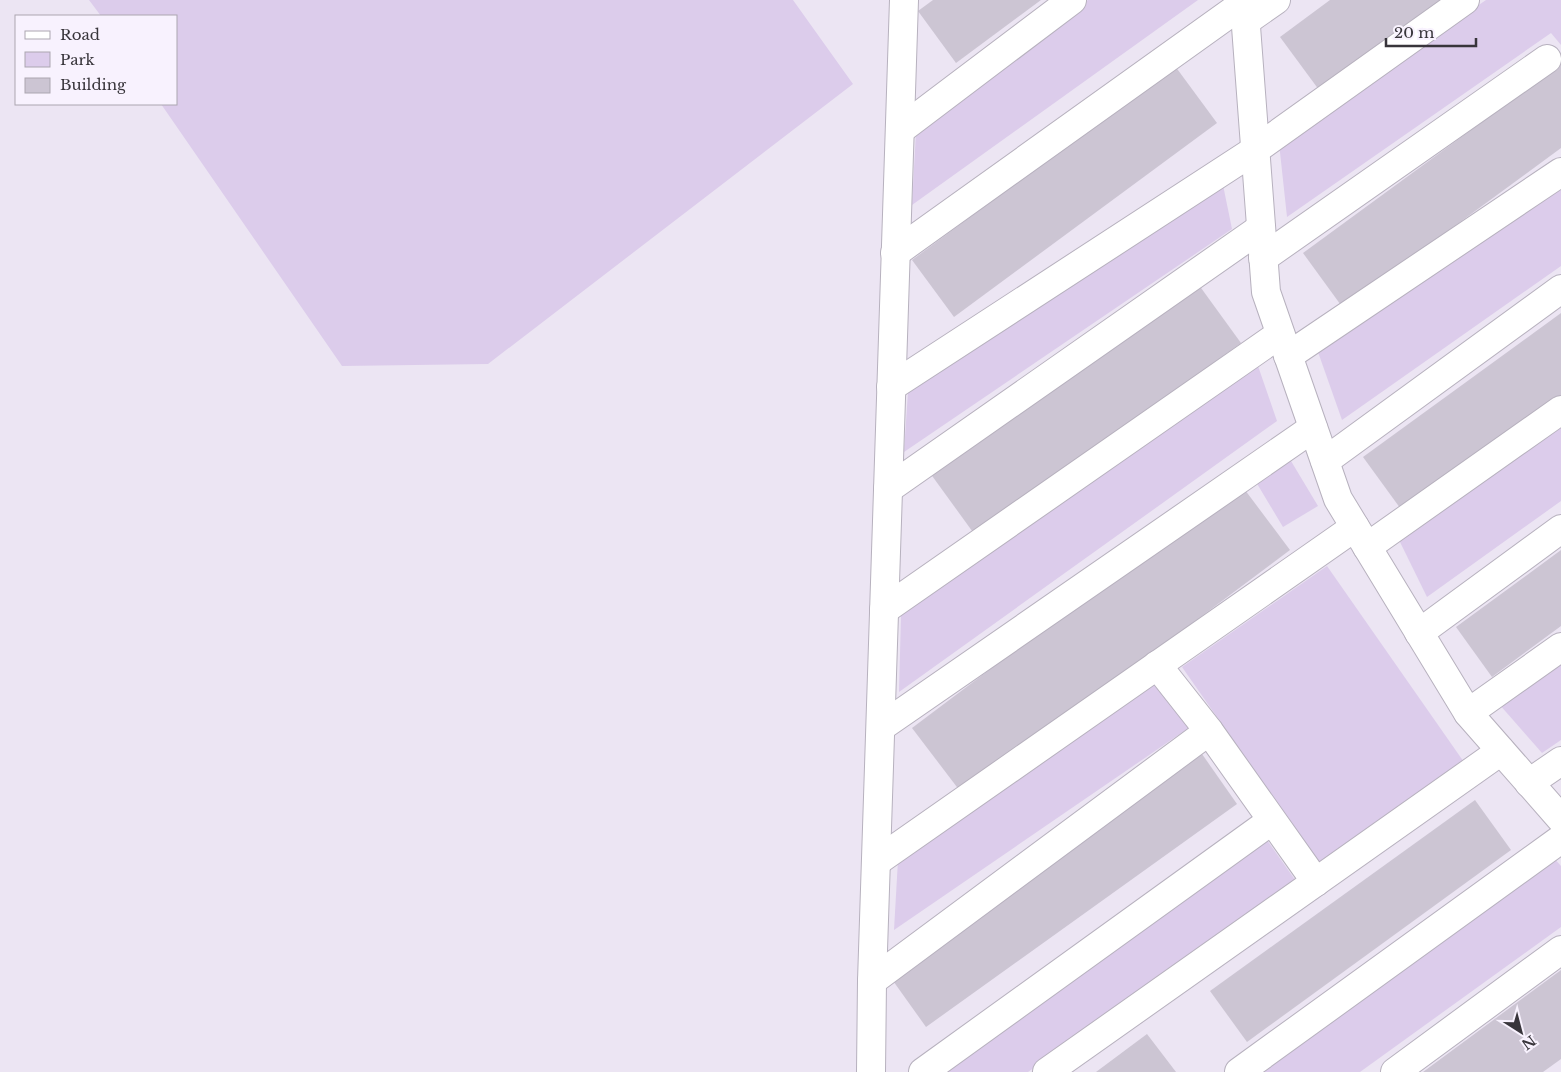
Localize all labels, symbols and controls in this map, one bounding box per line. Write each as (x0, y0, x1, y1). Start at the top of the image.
legend (15, 15, 178, 105)
scale bar (1386, 15, 1476, 47)
text: 20 m (1394, 23, 1434, 42)
text: Road (60, 25, 100, 44)
text: Park (60, 50, 96, 69)
text: Building (60, 75, 127, 94)
north arrow (1496, 1007, 1546, 1057)
text: N (1518, 1031, 1539, 1054)

